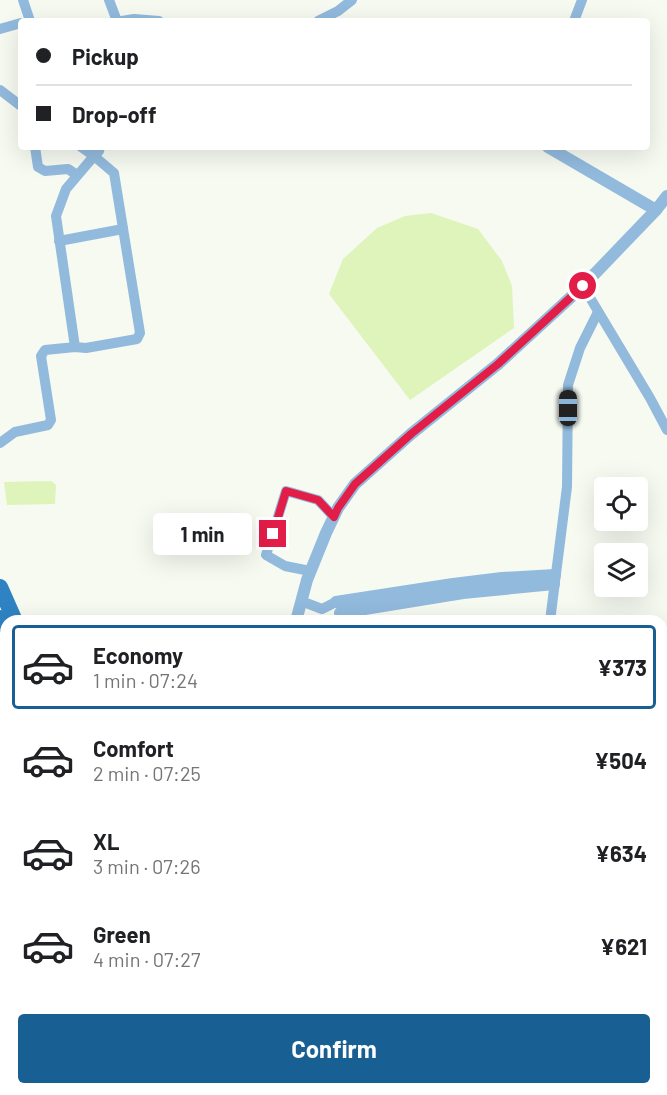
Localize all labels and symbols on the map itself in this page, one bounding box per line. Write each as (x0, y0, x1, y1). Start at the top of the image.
route start (569, 272, 596, 299)
car (559, 390, 577, 426)
callout: 1 min (153, 513, 252, 555)
route end (259, 520, 286, 547)

